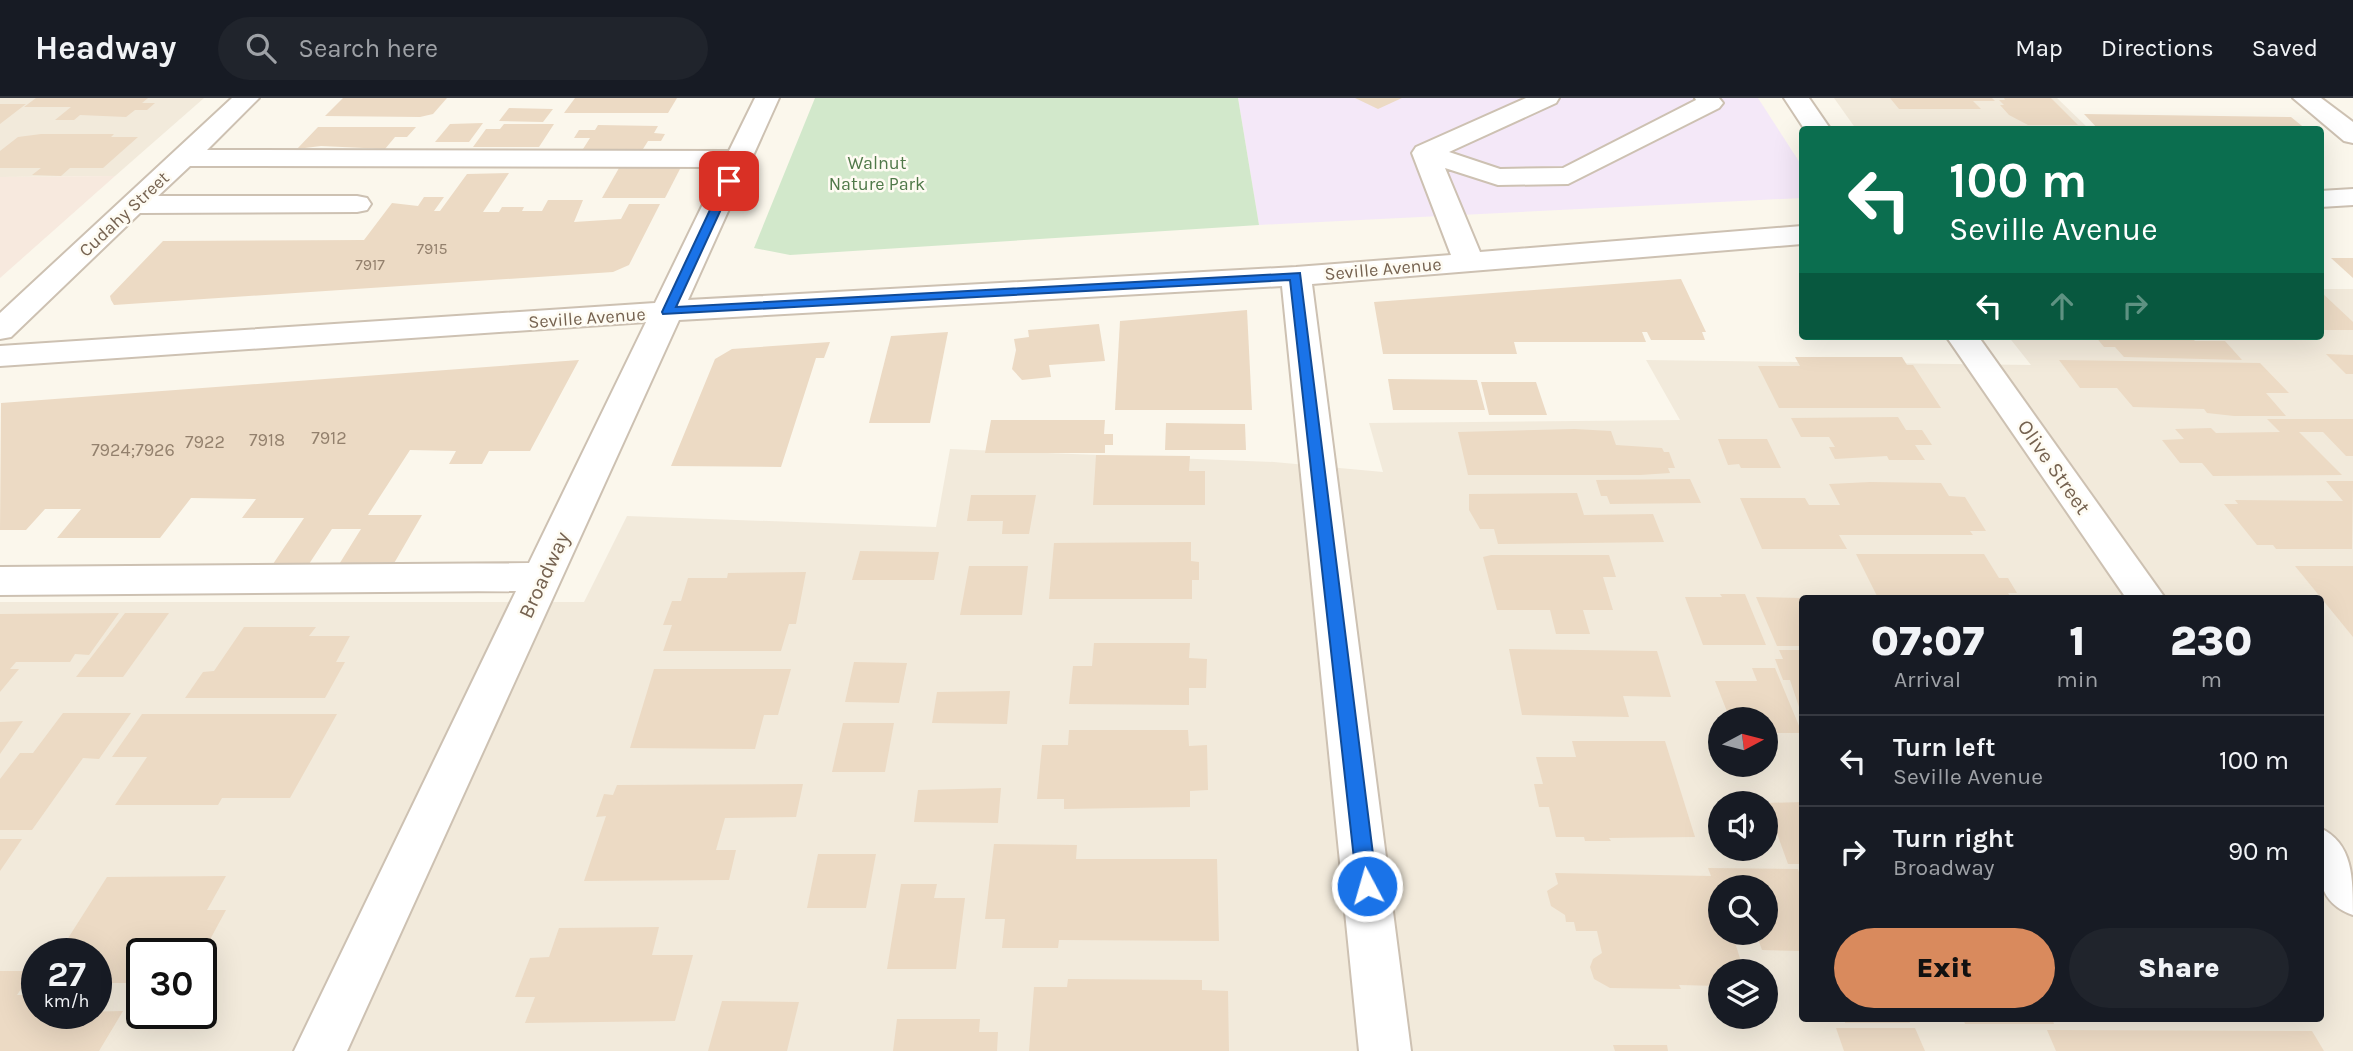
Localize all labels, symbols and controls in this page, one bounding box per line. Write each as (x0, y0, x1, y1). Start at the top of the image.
search box (218, 17, 708, 80)
text: Headway (35, 29, 176, 67)
icon: search (242, 29, 280, 67)
text: Search here (298, 33, 438, 64)
text: Map (2015, 34, 2063, 62)
text: Directions (2101, 34, 2214, 62)
text: Saved (2252, 34, 2318, 62)
pin (699, 151, 759, 211)
park label: Walnut Nature Park (829, 152, 925, 195)
text: 100 m (1949, 152, 2087, 209)
icon: left (1834, 154, 1925, 245)
icon: arrive (710, 162, 748, 200)
street label: Cudahy Street (74, 166, 174, 261)
text: Seville Avenue (1949, 211, 2158, 248)
house number: 7915 (416, 239, 448, 258)
street label: Seville Avenue (1324, 253, 1442, 285)
house number: 7917 (355, 255, 385, 274)
icon: left (1970, 287, 2008, 325)
icon: ahead (2043, 287, 2081, 325)
icon: right (2116, 287, 2154, 325)
street label: Seville Avenue (528, 303, 646, 333)
street label: Olive Street (2013, 415, 2095, 519)
house number: 7912 (311, 427, 347, 449)
house number: 7918 (249, 429, 285, 451)
house number: 7922 (185, 431, 225, 453)
house number: 7924;7926 (91, 439, 175, 461)
street label: Broadway (514, 528, 575, 622)
text: 07:07 (1871, 616, 1985, 666)
text: 1 (2069, 616, 2085, 666)
text: 230 (2170, 616, 2252, 666)
text: Arrival (1894, 666, 1961, 693)
text: min (2056, 666, 2098, 693)
text: m (2200, 666, 2222, 693)
north arrow (1708, 707, 1778, 777)
map controls (1708, 707, 1778, 1029)
text: Turn left (1893, 732, 1995, 763)
icon: left (1834, 742, 1872, 780)
text: 100 m (2219, 745, 2289, 776)
text: Seville Avenue (1893, 763, 2043, 790)
button: sound (1708, 791, 1778, 861)
text: Turn right (1893, 823, 2014, 854)
icon: right (1834, 833, 1872, 871)
text: 90 m (2228, 836, 2289, 867)
position arrow (1330, 849, 1404, 923)
text: Broadway (1893, 854, 1995, 881)
button: search (1708, 875, 1778, 945)
button: Exit (1834, 928, 2055, 1008)
button: Share (2069, 928, 2289, 1008)
speed limit sign: 30 (126, 938, 217, 1029)
text: 27 (47, 954, 86, 995)
button: layers (1708, 959, 1778, 1029)
text: km/h (44, 990, 89, 1012)

